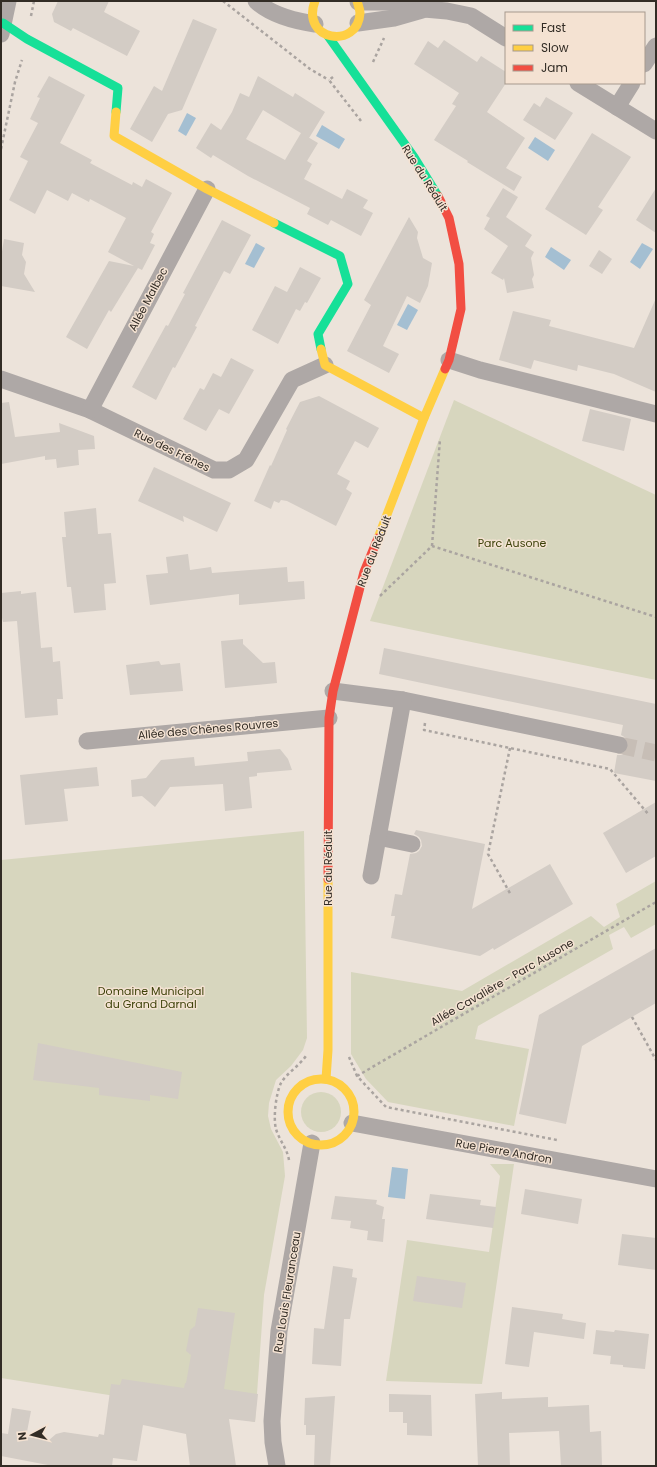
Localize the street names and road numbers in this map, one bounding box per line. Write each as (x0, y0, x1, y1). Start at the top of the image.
street label: Rue du Réduit (398, 142, 452, 214)
street label: Allée Malbec (125, 264, 172, 334)
street label: Rue des Frênes (131, 425, 213, 475)
street label: Rue du Réduit (353, 513, 395, 589)
street label: Allée des Chênes Rouvres (137, 715, 279, 743)
street label: Rue du Réduit (320, 830, 336, 906)
street label: Allée Cavalière - Parc Ausone (428, 934, 577, 1030)
street label: Rue Pierre Andron (455, 1135, 553, 1167)
street label: Rue Louis Fleuranceau (270, 1230, 304, 1354)

